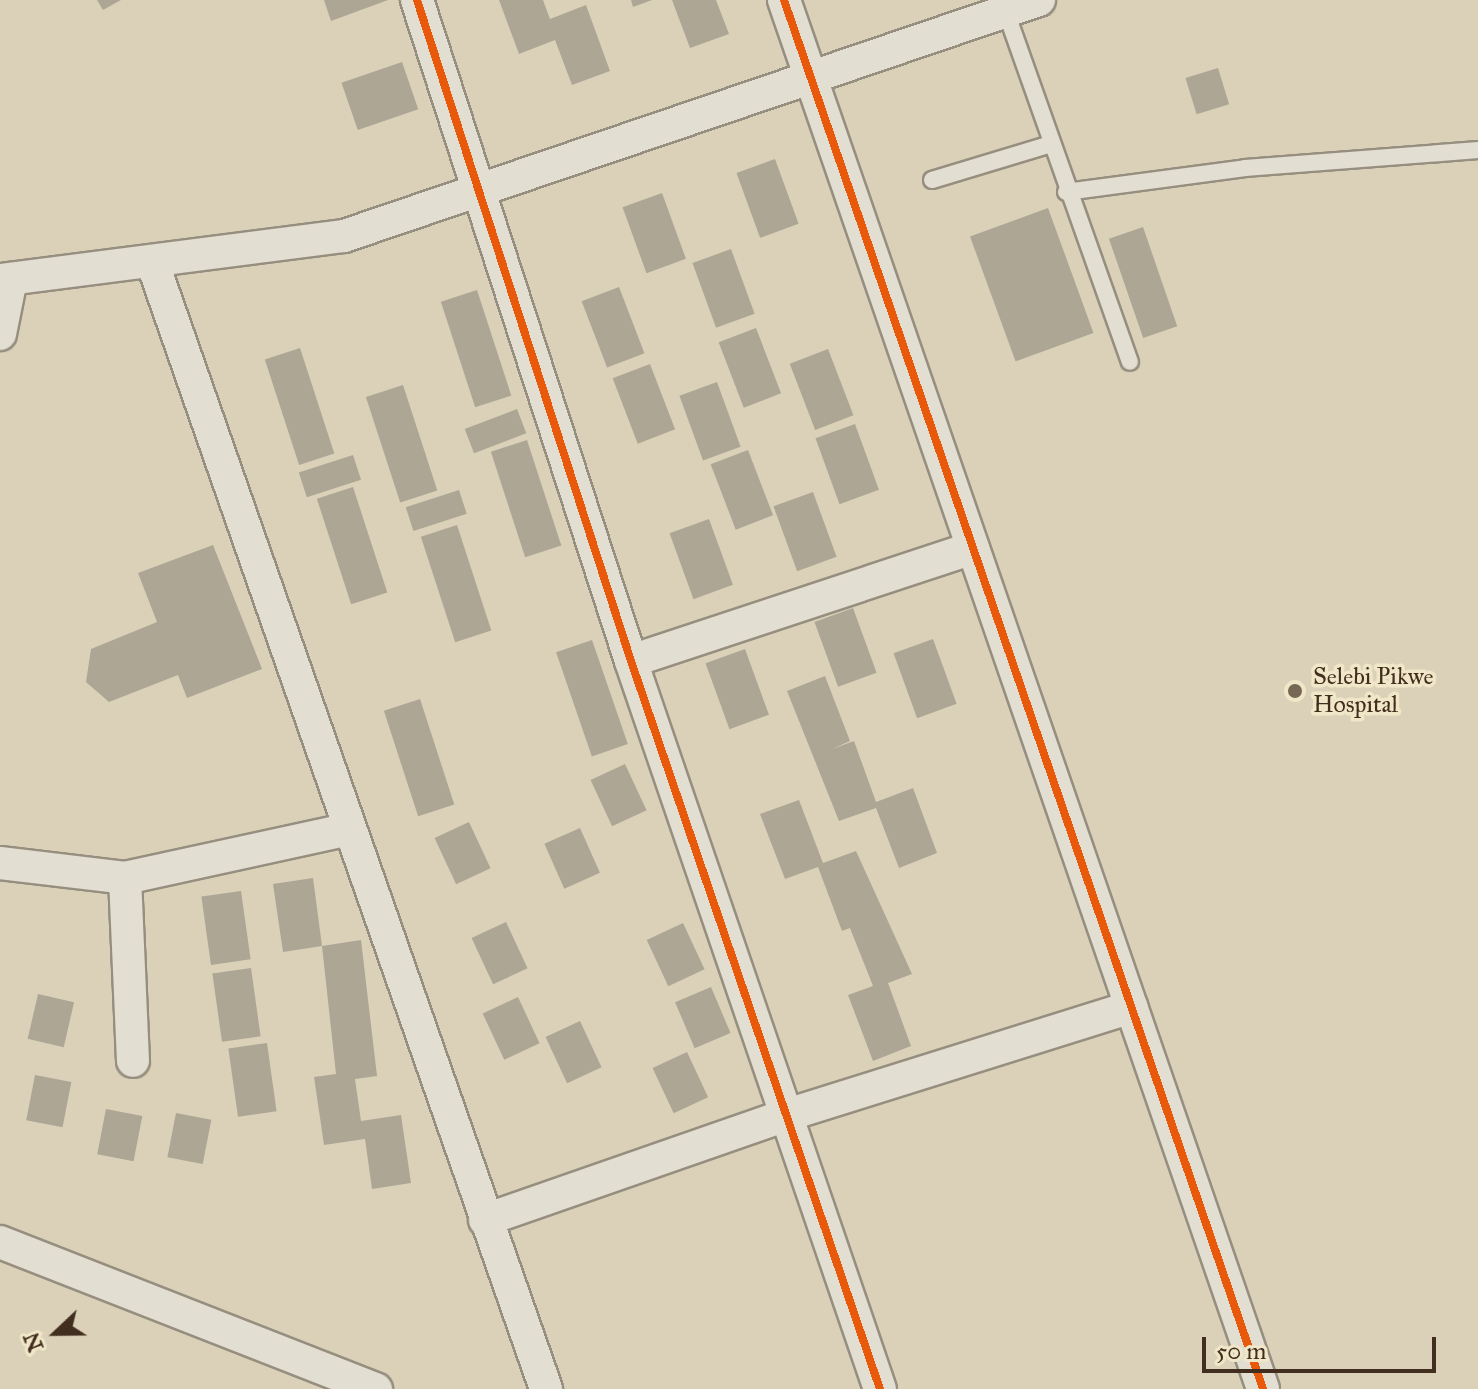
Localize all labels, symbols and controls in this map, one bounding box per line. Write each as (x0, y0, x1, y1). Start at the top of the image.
place label: Selebi Pikwe Hospital (1313, 663, 1434, 719)
marker: Selebi Pikwe Hospital (1284, 680, 1306, 702)
north arrow (16, 1293, 96, 1373)
scale bar (1206, 1321, 1440, 1371)
text: N (17, 1328, 49, 1356)
text: 50 m (1216, 1336, 1266, 1366)

